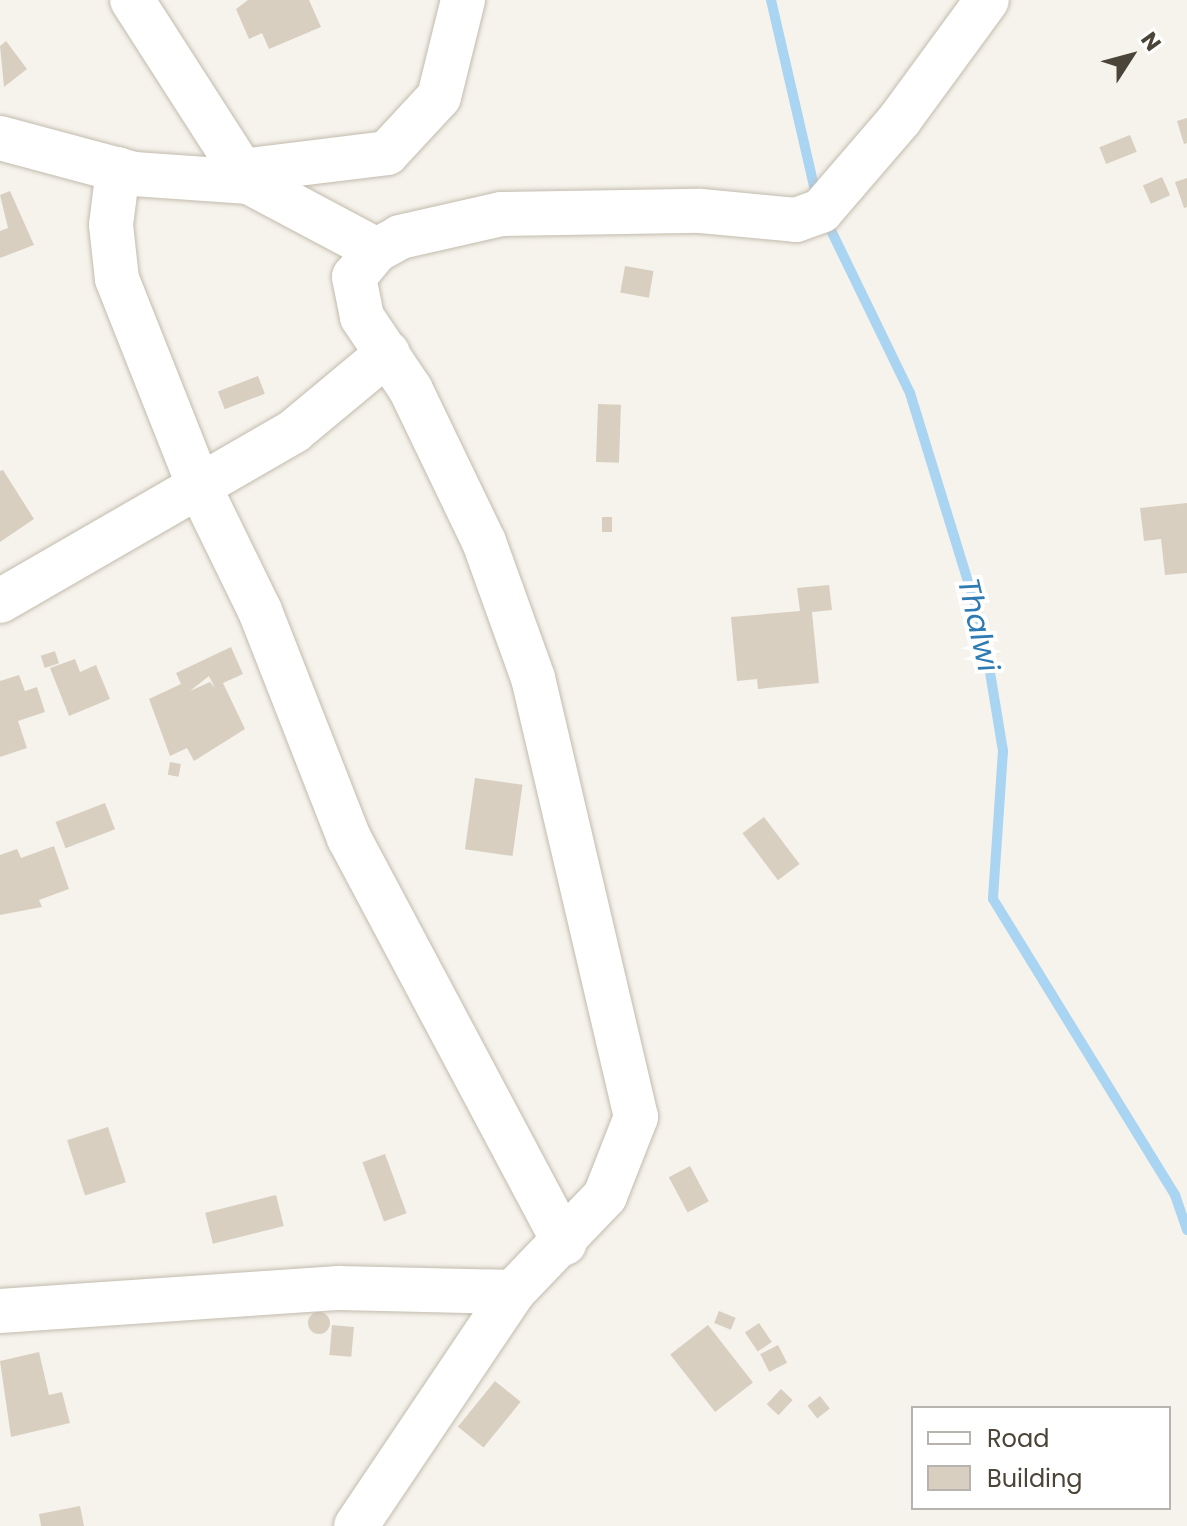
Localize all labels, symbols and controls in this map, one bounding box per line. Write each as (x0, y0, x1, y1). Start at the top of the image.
north arrow (1091, 16, 1171, 96)
text: N (1133, 26, 1168, 57)
water label: Thalwi (950, 575, 1006, 675)
legend (911, 1406, 1171, 1510)
text: Road (987, 1422, 1049, 1455)
text: Building (987, 1462, 1083, 1495)

